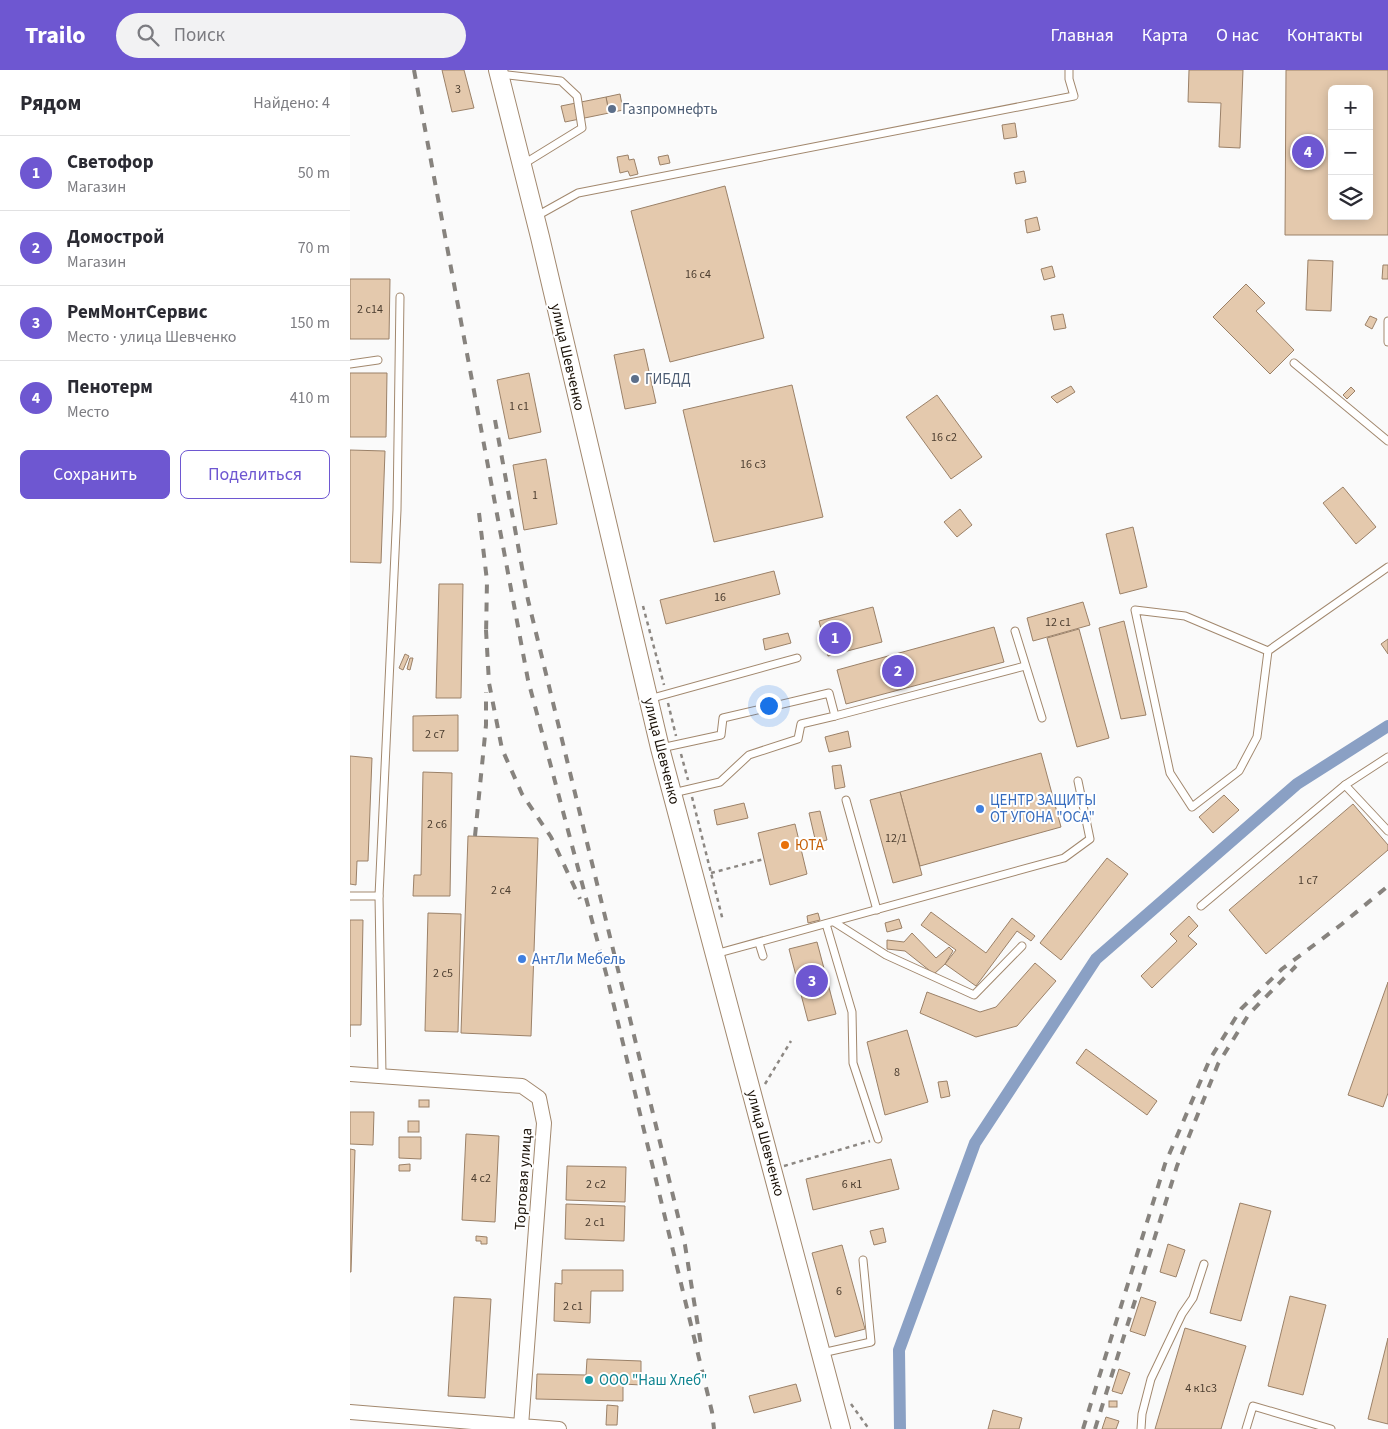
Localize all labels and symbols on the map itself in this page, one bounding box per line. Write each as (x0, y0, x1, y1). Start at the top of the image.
house number: 3 (455, 81, 461, 98)
place label: Газпромнефть (622, 99, 718, 120)
marker: Газпромнефть (606, 103, 618, 115)
pin: 4 (1292, 133, 1324, 171)
house number: 16 с4 (685, 266, 711, 283)
house number: 2 с14 (357, 301, 383, 318)
street label: улица Шевченко (545, 302, 590, 413)
place label: ГИБДД (645, 369, 691, 390)
marker: ГИБДД (629, 373, 641, 385)
house number: 1 с1 (509, 398, 529, 415)
house number: 16 с2 (931, 429, 957, 446)
house number: 16 с3 (740, 456, 766, 473)
house number: 1 (532, 487, 538, 504)
house number: 16 (714, 589, 726, 606)
house number: 12 с1 (1045, 614, 1071, 631)
pin: 1 (819, 619, 851, 657)
pin: 2 (882, 652, 914, 690)
your location (756, 693, 782, 719)
street label: улица Шевченко (638, 696, 685, 807)
house number: 2 с7 (425, 726, 445, 743)
place label: ЦЕНТР ЗАЩИТЫ ОТ УГОНА "ОСА" (990, 790, 1096, 828)
marker: ЦЕНТР ЗАЩИТЫ ОТ УГОНА "ОСА" (974, 803, 986, 815)
house number: 2 с6 (427, 816, 447, 833)
house number: 12/1 (885, 830, 907, 847)
place label: ЮТА (795, 835, 825, 856)
marker: ЮТА (779, 839, 791, 851)
house number: 1 с7 (1298, 872, 1318, 889)
house number: 2 с4 (491, 882, 511, 899)
place label: АнтЛи Мебель (532, 949, 626, 970)
marker: АнтЛи Мебель (516, 953, 528, 965)
pin: 3 (796, 962, 828, 1000)
house number: 2 с5 (433, 965, 453, 982)
house number: 8 (894, 1064, 900, 1081)
street label: улица Шевченко (741, 1088, 790, 1199)
street label: Торговая улица (509, 1127, 538, 1231)
house number: 4 с2 (471, 1170, 491, 1187)
house number: 2 с2 (586, 1176, 606, 1193)
house number: 6 к1 (842, 1176, 862, 1193)
house number: 2 с1 (585, 1214, 605, 1231)
house number: 6 (836, 1283, 842, 1300)
house number: 2 с1 (563, 1298, 583, 1315)
place label: ООО "Наш Хлеб" (599, 1370, 708, 1391)
marker: ООО "Наш Хлеб" (583, 1374, 595, 1386)
house number: 4 к1с3 (1185, 1380, 1217, 1397)

